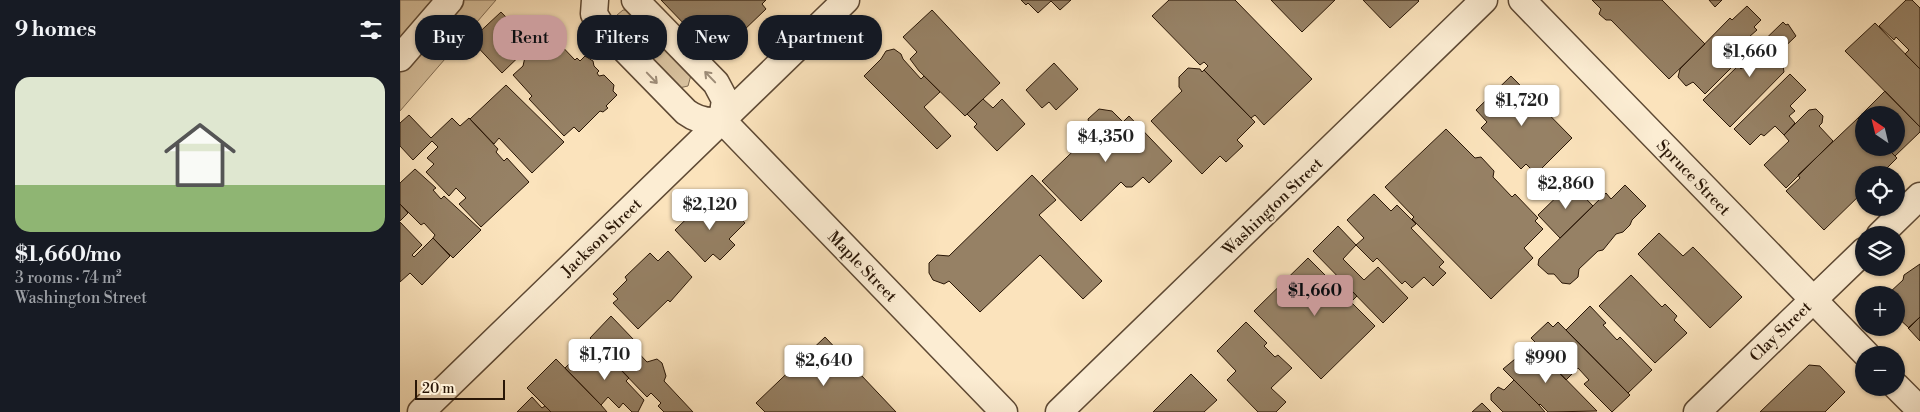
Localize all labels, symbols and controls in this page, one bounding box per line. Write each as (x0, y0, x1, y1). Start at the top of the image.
chip: Buy (415, 15, 483, 60)
chip: Rent (493, 15, 567, 60)
chip: Filters (577, 15, 667, 60)
chip: New (677, 15, 748, 60)
chip: Apartment (758, 15, 882, 60)
icon: filters (357, 16, 385, 44)
text: 9 homes (15, 17, 96, 43)
pin: $1,660 (1709, 36, 1791, 78)
text: $1,660 (1723, 42, 1777, 62)
one-way arrow (704, 71, 716, 83)
one-way arrow (646, 72, 658, 85)
pin: $1,720 (1481, 84, 1563, 127)
text: $1,720 (1495, 91, 1549, 111)
north arrow (1855, 106, 1905, 156)
map controls (1855, 106, 1905, 396)
icon: home (155, 110, 245, 200)
pin: $4,350 (1065, 120, 1147, 163)
text: $4,350 (1078, 127, 1134, 147)
street label: Spruce Street (1652, 136, 1735, 220)
street label: Washington Street (1218, 153, 1327, 260)
button: locate (1855, 166, 1905, 216)
pin: $2,860 (1525, 168, 1607, 210)
text: $2,860 (1538, 174, 1594, 194)
pin: $2,120 (669, 188, 751, 231)
street label: Jackson Street (557, 194, 646, 282)
text: $2,120 (683, 195, 737, 215)
button: layers (1855, 226, 1905, 276)
street label: Maple Street (823, 227, 901, 307)
text: $1,660/mo (15, 242, 121, 268)
text: 3 rooms · 74 m² (15, 268, 122, 288)
pin: $1,660 (1274, 274, 1356, 317)
text: $1,660 (1288, 281, 1342, 301)
button: + (1855, 286, 1905, 336)
text: Washington Street (15, 288, 147, 308)
street label: Clay Street (1746, 297, 1816, 366)
pin: $1,710 (564, 338, 646, 381)
pin: $990 (1516, 342, 1576, 384)
pin: $2,640 (783, 344, 865, 387)
text: $1,710 (580, 345, 631, 365)
button: − (1855, 346, 1905, 396)
text: $990 (1525, 348, 1567, 368)
text: $2,640 (795, 351, 853, 371)
scale bar (415, 377, 505, 400)
text: 20 m (422, 380, 454, 398)

